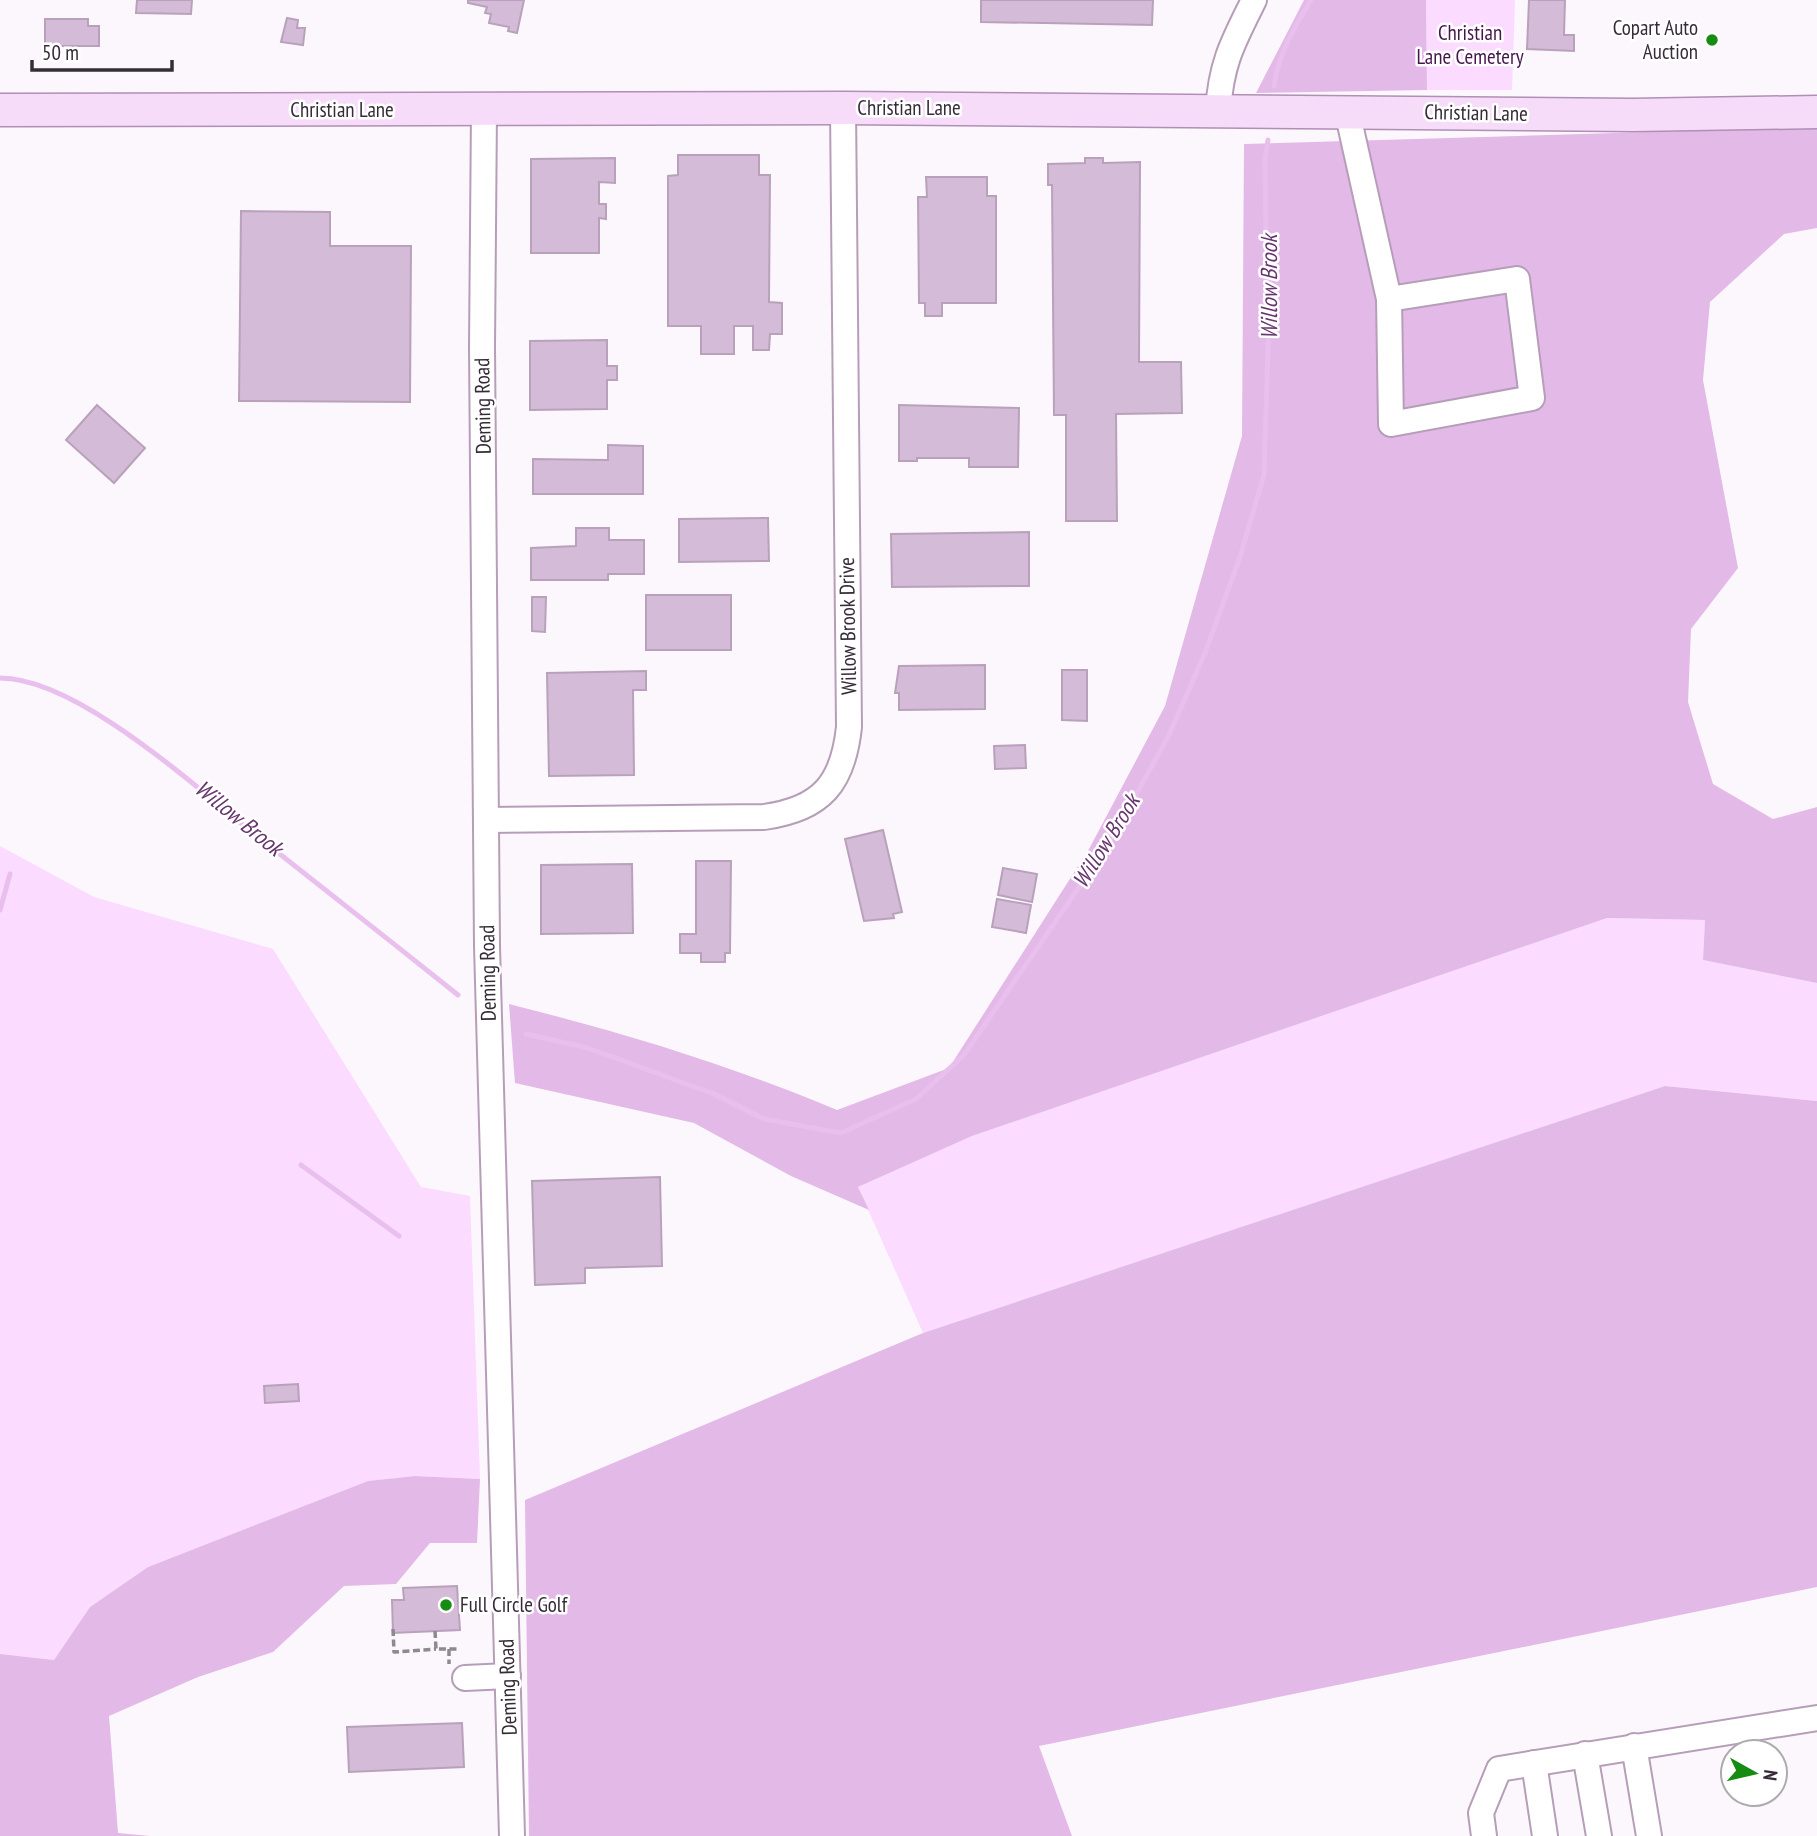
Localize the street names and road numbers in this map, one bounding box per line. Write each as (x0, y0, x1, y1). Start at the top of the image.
street label: Christian Lane (857, 94, 961, 121)
street label: Christian Lane (290, 96, 394, 123)
street label: Christian Lane (1424, 98, 1528, 127)
street label: Deming Road (468, 358, 497, 454)
street label: Willow Brook Drive (833, 557, 862, 695)
street label: Deming Road (473, 925, 502, 1021)
street label: Deming Road (492, 1638, 523, 1736)

